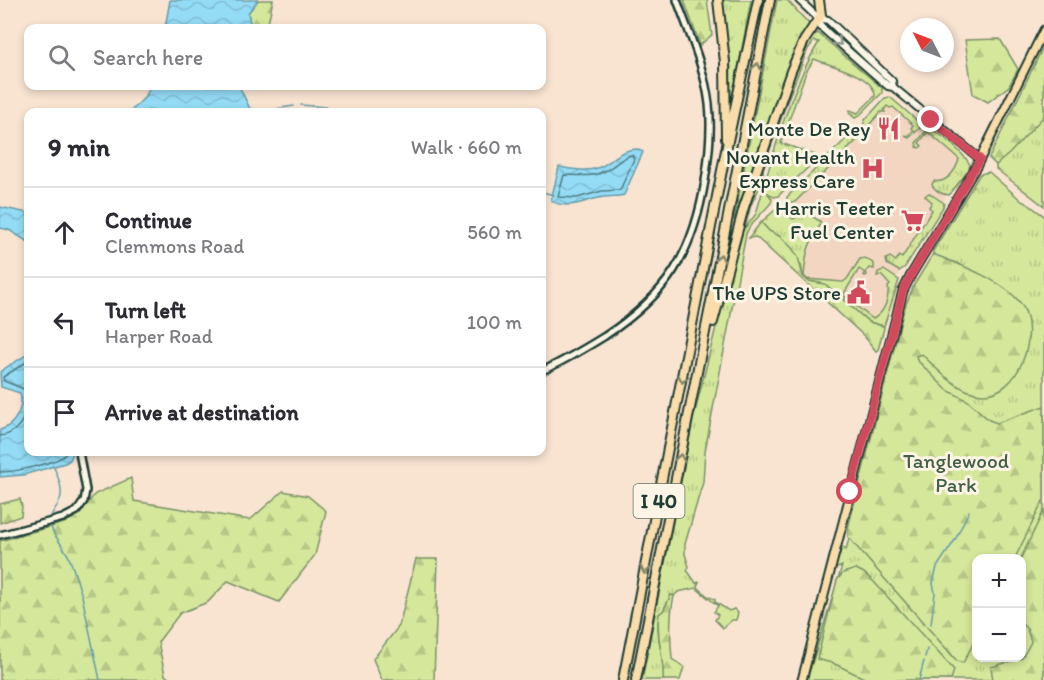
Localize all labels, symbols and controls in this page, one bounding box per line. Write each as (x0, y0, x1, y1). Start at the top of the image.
north arrow (900, 18, 954, 72)
search box (24, 24, 546, 90)
one-way arrow (831, 35, 842, 46)
icon: search (45, 41, 78, 74)
text: Search here (93, 44, 203, 71)
one-way arrow (750, 62, 763, 72)
route end (917, 106, 943, 132)
place label: Monte De Rey (747, 116, 870, 141)
restaurant icon: Monte De Rey (875, 116, 901, 142)
text: 9 min (48, 131, 110, 163)
text: Walk · 660 m (411, 135, 522, 159)
place label: Novant Health Express Care (726, 144, 855, 193)
hospital icon: Novant Health Express Care (860, 156, 886, 182)
place label: Harris Teeter Fuel Center (775, 195, 895, 244)
text: Continue (105, 207, 192, 234)
supermarket icon: Harris Teeter Fuel Center (899, 207, 925, 233)
icon: ahead (48, 216, 81, 249)
text: 560 m (467, 220, 522, 244)
text: Clemmons Road (105, 234, 244, 258)
one-way arrow (713, 254, 726, 264)
place label: The UPS Store (712, 280, 841, 305)
public building icon: The UPS Store (846, 280, 872, 306)
text: Turn left (105, 297, 186, 324)
icon: left (48, 306, 81, 339)
text: 100 m (467, 310, 522, 334)
text: Harper Road (105, 324, 213, 348)
one-way arrow (677, 374, 690, 384)
icon: arrive (48, 396, 81, 429)
text: Arrive at destination (105, 399, 299, 426)
park label: Tanglewood Park (903, 448, 1009, 497)
one-way arrow (672, 453, 685, 463)
route start (836, 478, 862, 504)
road number: I 40 (634, 484, 684, 518)
map controls (972, 554, 1026, 662)
button: + (972, 554, 1026, 608)
one-way arrow (639, 565, 652, 575)
button: − (972, 608, 1026, 662)

